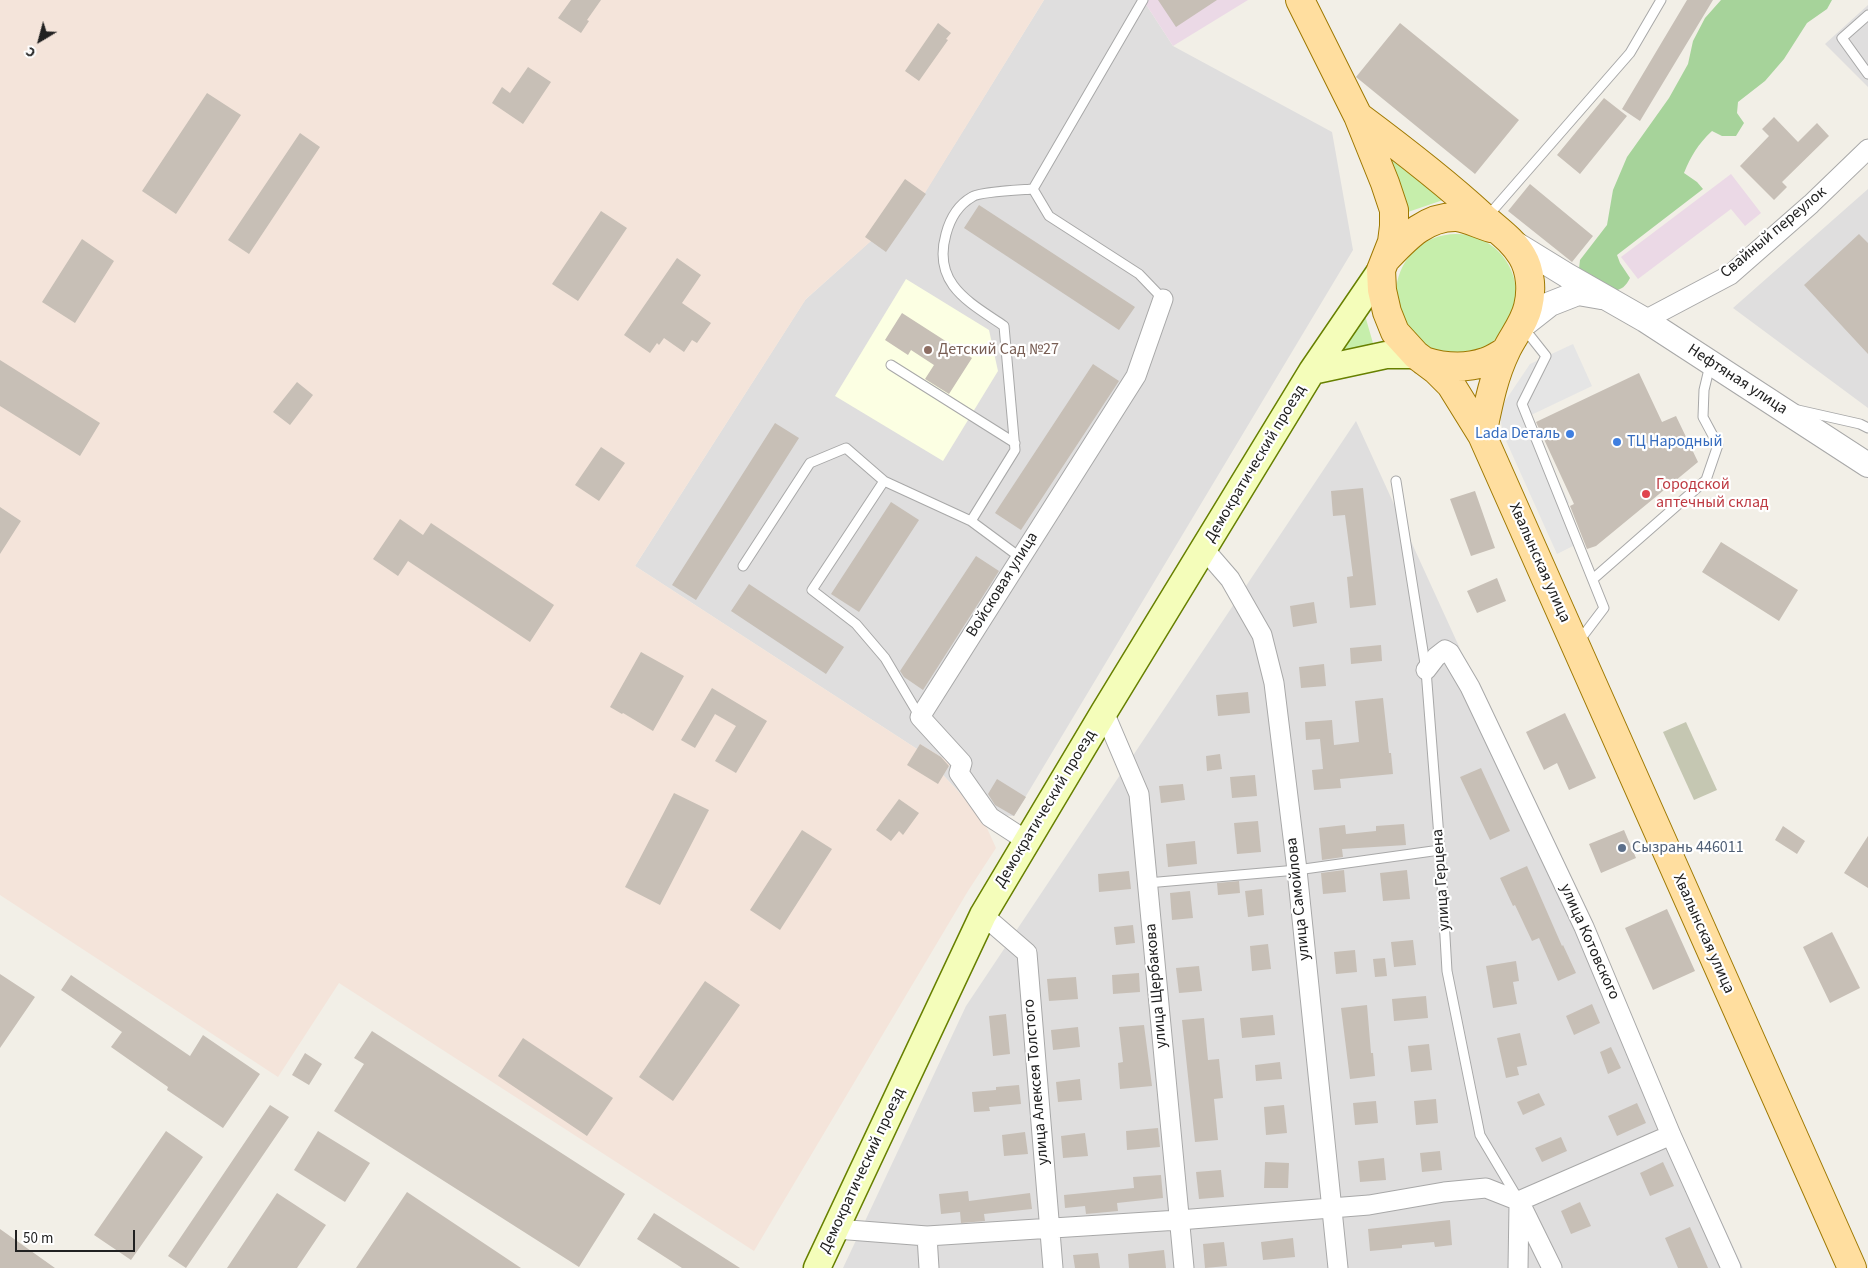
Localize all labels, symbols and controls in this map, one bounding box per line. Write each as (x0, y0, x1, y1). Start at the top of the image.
north arrow (15, 15, 65, 65)
text: С (22, 42, 40, 62)
street label: Свайный переулок (1717, 183, 1831, 283)
place label: Детский Сад №27 (938, 340, 1059, 360)
street label: Нефтяная улица (1683, 341, 1791, 419)
marker: Детский Сад №27 (922, 344, 934, 356)
street label: Демократический проезд (1201, 382, 1311, 546)
place label: Lada Dеталь (1475, 424, 1560, 444)
marker: Lada Dеталь (1564, 428, 1576, 440)
place label: ТЦ Народный (1627, 432, 1722, 452)
marker: ТЦ Народный (1611, 436, 1623, 448)
place label: Городской аптечный склад (1656, 475, 1769, 513)
marker: Городской аптечный склад (1640, 488, 1652, 500)
street label: Хвалынская улица (1504, 500, 1574, 626)
street label: Войсковая улица (963, 529, 1043, 641)
street label: Демократический проезд (991, 727, 1101, 891)
street label: улица Герцена (1429, 828, 1455, 932)
street label: улица Самойлова (1283, 837, 1315, 961)
place label: Сызрань 446011 (1632, 838, 1744, 858)
marker: Сызрань 446011 (1616, 842, 1628, 854)
street label: Хвалынская улица (1668, 871, 1738, 997)
street label: улица Котовского (1555, 881, 1623, 1003)
street label: улица Щербакова (1142, 923, 1172, 1049)
street label: улица Алексея Толстого (1020, 998, 1054, 1166)
street label: Демократический проезд (816, 1085, 910, 1257)
scale bar (18, 1220, 138, 1252)
text: 50 m (23, 1228, 53, 1249)

